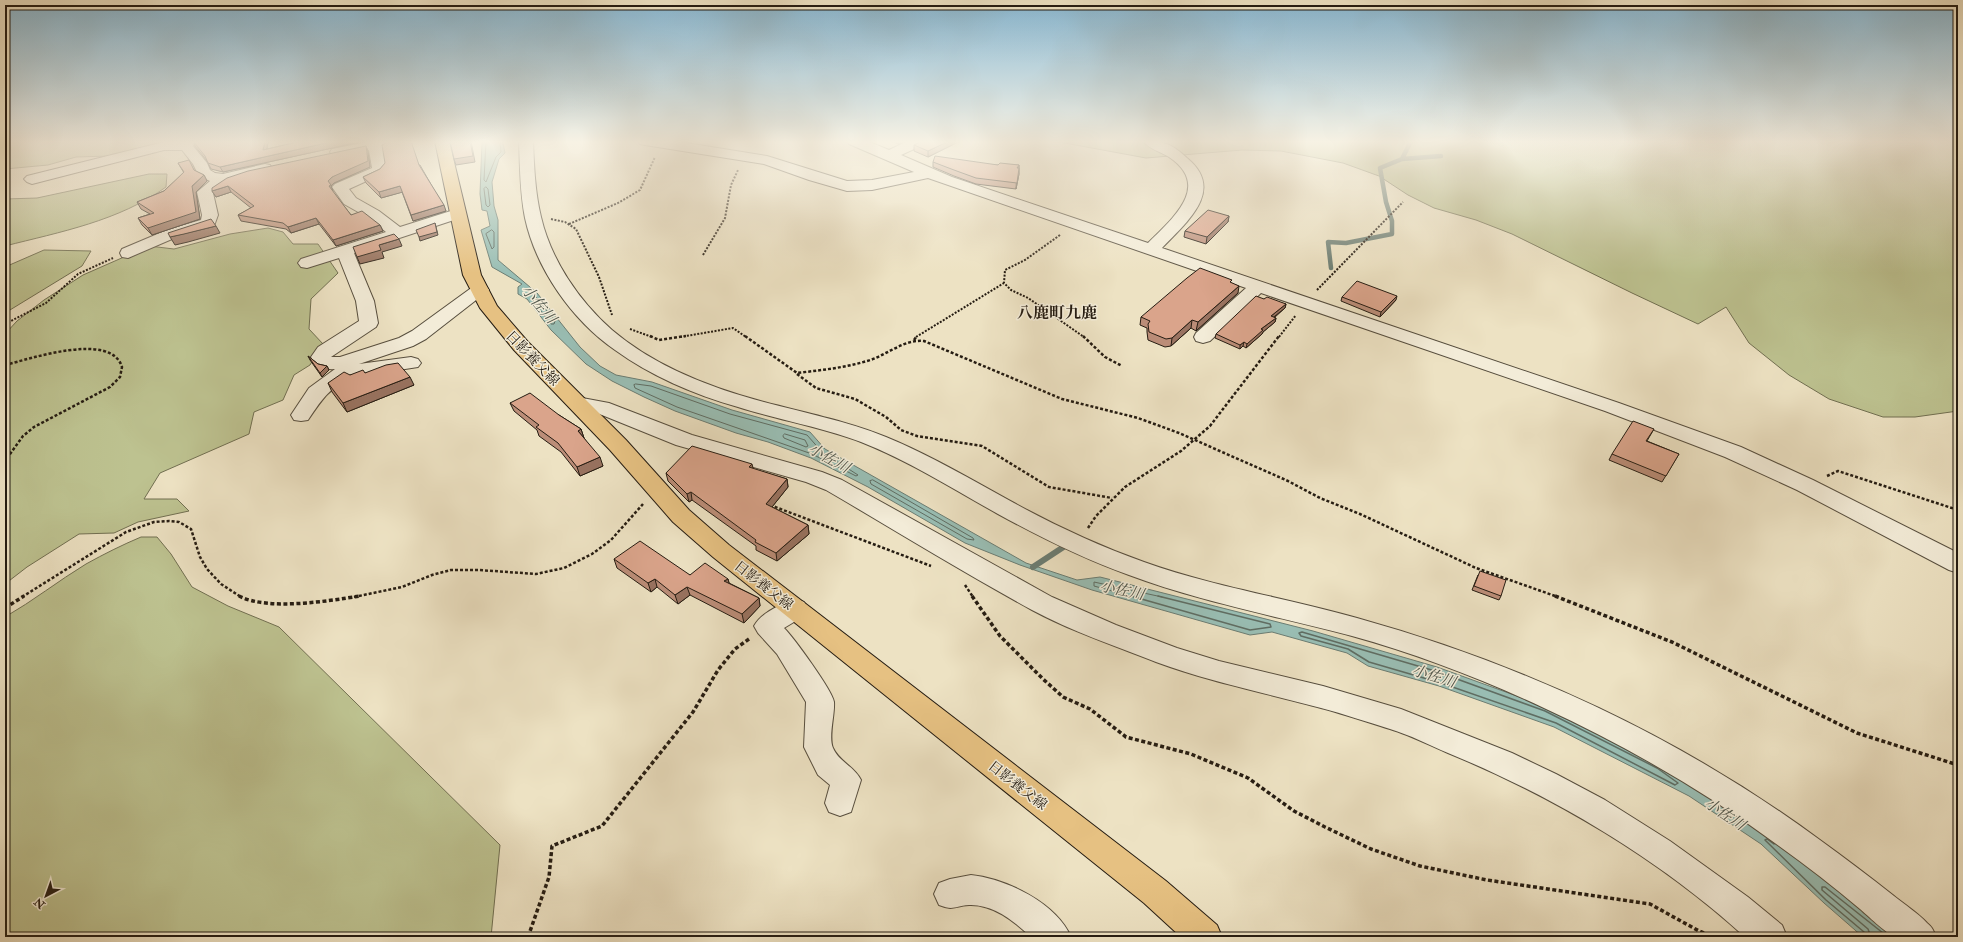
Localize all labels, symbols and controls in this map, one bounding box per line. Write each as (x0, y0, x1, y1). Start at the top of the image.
water label: 小佐川 (517, 281, 562, 329)
district label: 八鹿町九鹿 (1017, 303, 1097, 323)
street label: 日影養父線 (502, 327, 563, 389)
water label: 小佐川 (804, 439, 855, 479)
street label: 日影養父線 (731, 557, 797, 614)
water label: 小佐川 (1098, 577, 1148, 605)
water label: 小佐川 (1410, 661, 1460, 693)
street label: 日影養父線 (985, 757, 1051, 814)
water label: 小佐川 (1701, 794, 1750, 836)
north arrow (26, 876, 66, 916)
text: N (31, 894, 49, 912)

